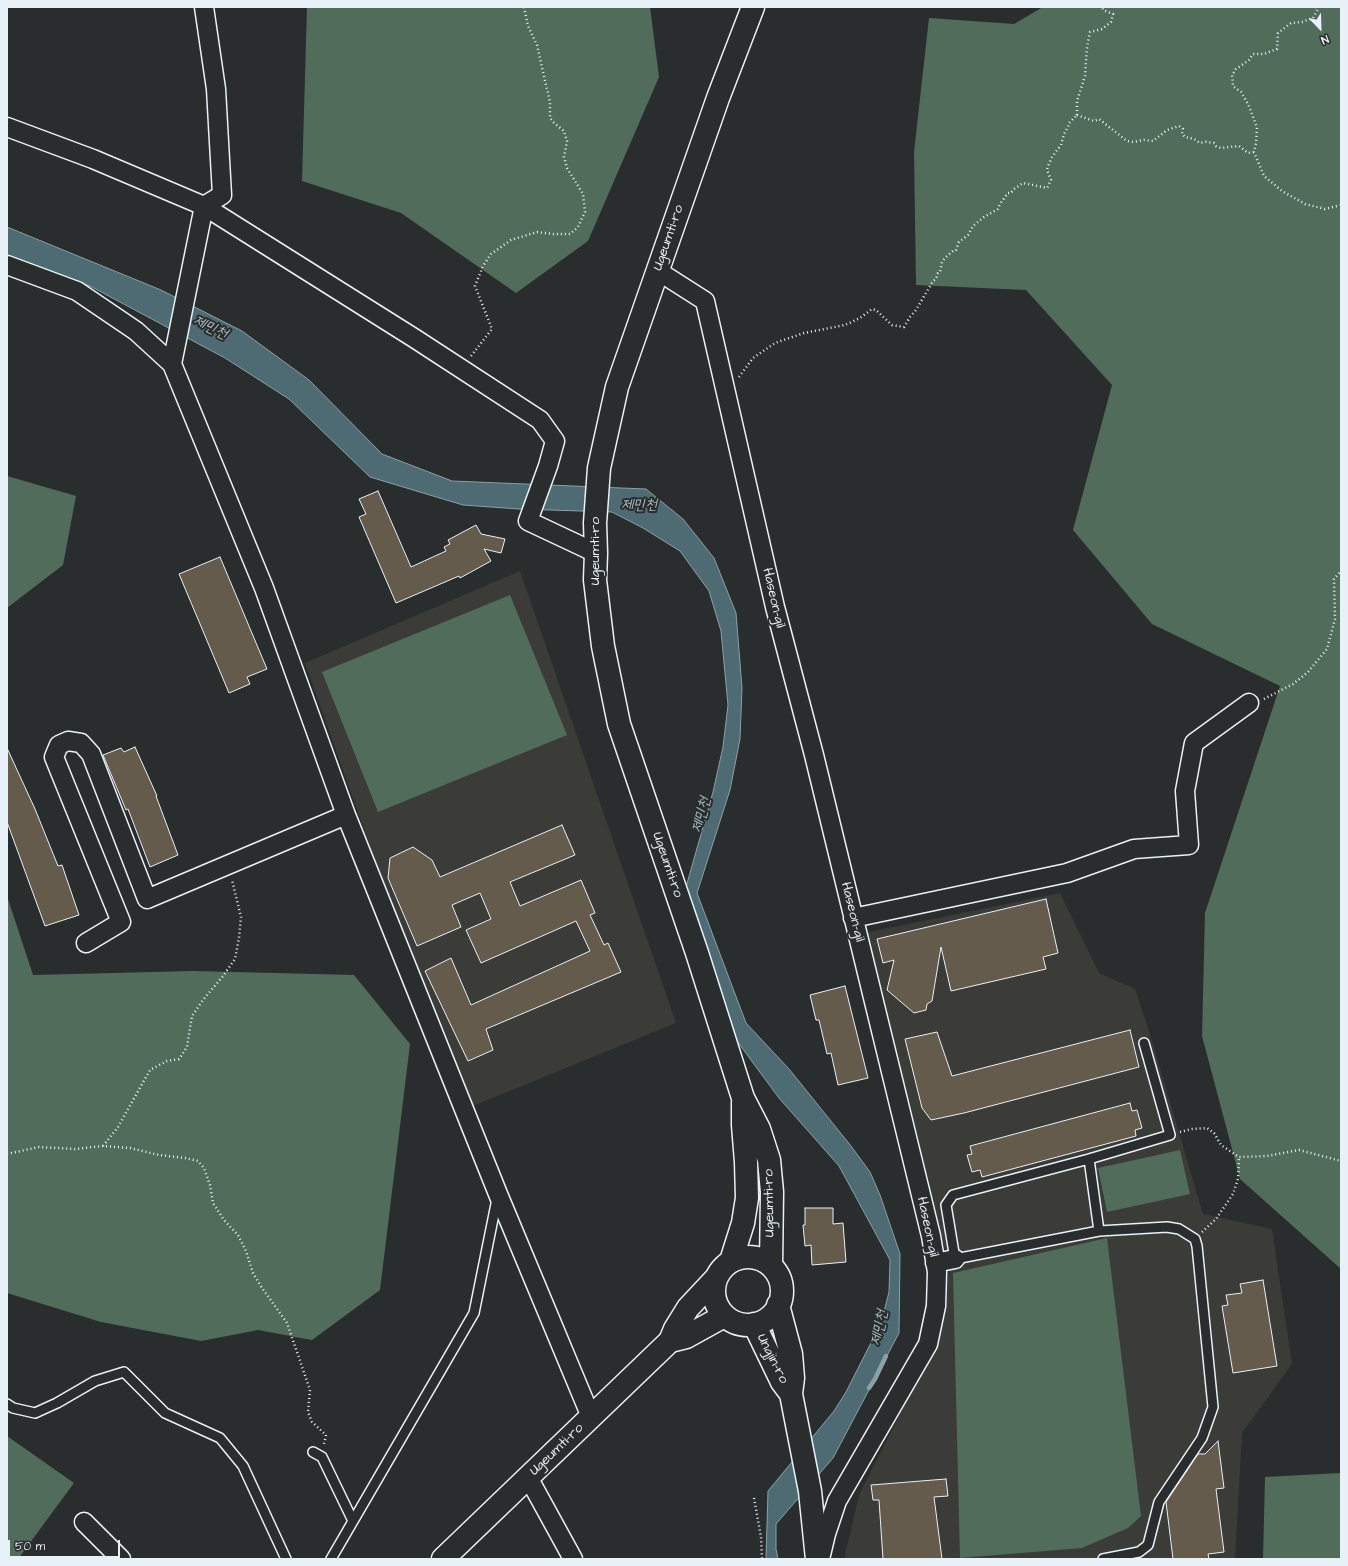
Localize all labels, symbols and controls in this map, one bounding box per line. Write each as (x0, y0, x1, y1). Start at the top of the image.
north arrow (1300, 8, 1340, 48)
text: N (1319, 31, 1331, 48)
street label: Ugeumti-ro (650, 203, 688, 273)
water label: 제민천 (190, 312, 230, 344)
water label: 제민천 (621, 497, 657, 515)
street label: Ugeumti-ro (588, 517, 604, 585)
street label: Haseon-gil (758, 566, 788, 630)
water label: 제민천 (689, 795, 715, 835)
street label: Ugeumti-ro (648, 830, 686, 900)
street label: Haseon-gil (836, 880, 868, 944)
street label: Ugeumti-ro (761, 1169, 779, 1237)
street label: Haseon-gil (912, 1195, 942, 1259)
water label: 제민천 (867, 1308, 893, 1348)
street label: Ungjin-ro (752, 1331, 792, 1387)
street label: Ugeumti-ro (527, 1420, 587, 1480)
scale bar (10, 1532, 122, 1558)
text: 50 m (15, 1538, 45, 1555)

